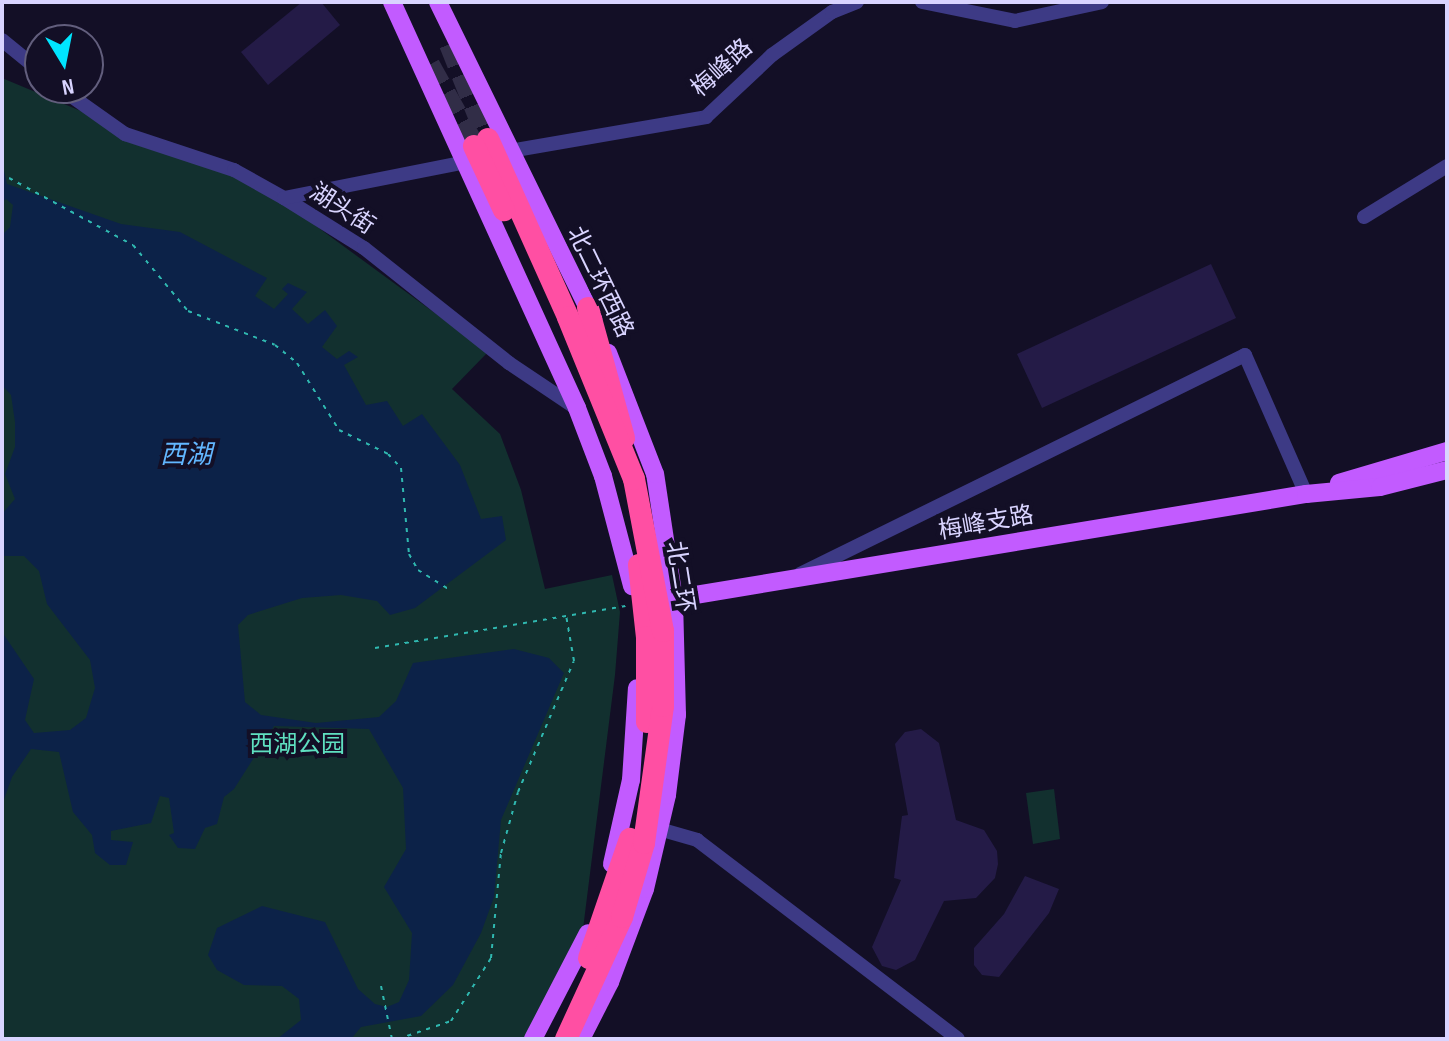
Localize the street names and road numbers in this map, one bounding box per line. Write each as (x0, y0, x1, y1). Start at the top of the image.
street label: 梅峰路 (686, 33, 758, 103)
street label: 湖头街 (304, 177, 380, 241)
street label: 北二环西路 (561, 222, 639, 342)
street label: 梅峰支路 (936, 500, 1036, 546)
street label: 北二环 (660, 539, 700, 615)

